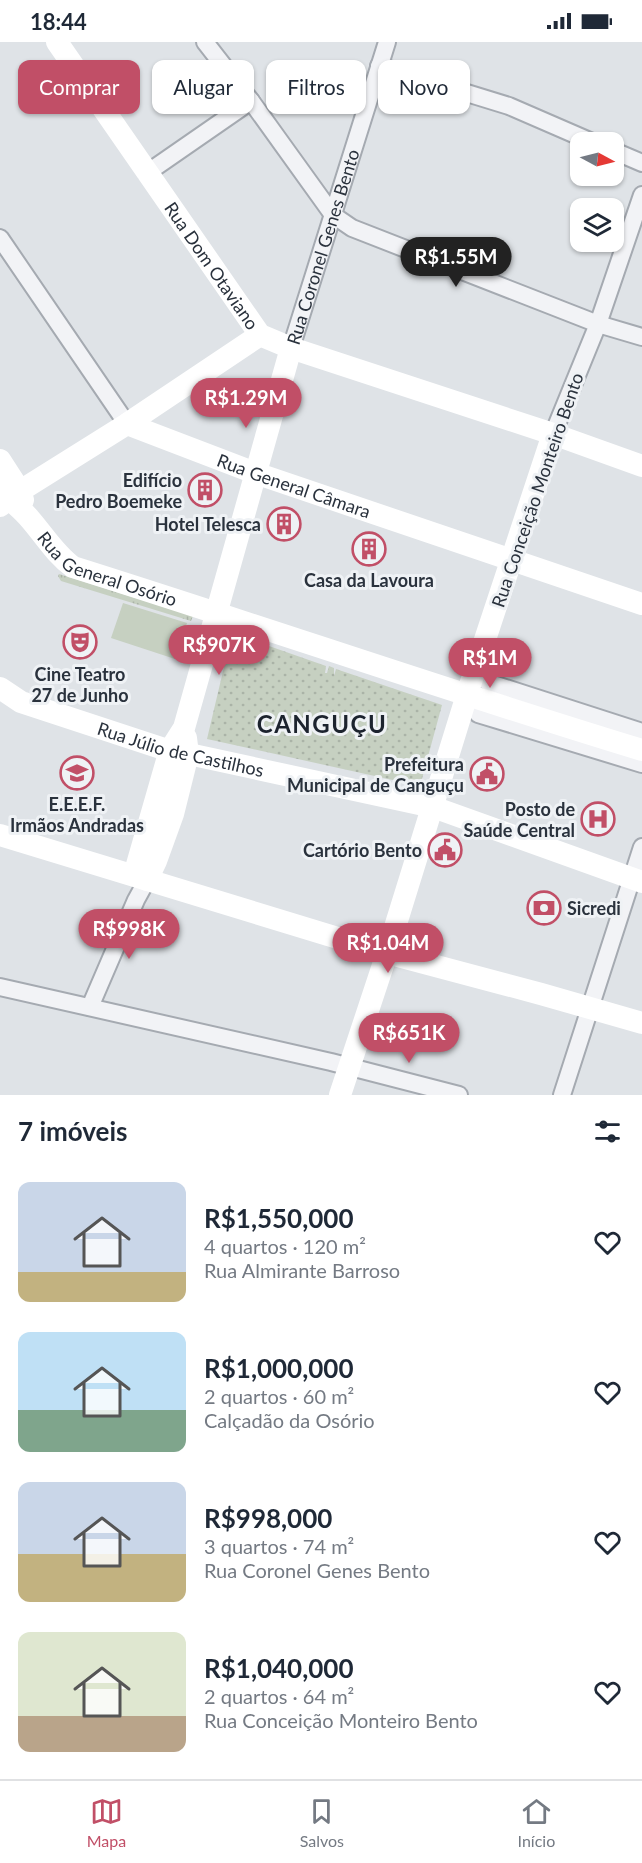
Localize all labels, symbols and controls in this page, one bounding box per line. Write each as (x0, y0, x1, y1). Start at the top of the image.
text: 18:44 (30, 8, 87, 35)
chip: Comprar (18, 60, 140, 114)
chip: Alugar (152, 60, 254, 114)
chip: Filtros (266, 60, 366, 114)
chip: Novo (378, 60, 470, 114)
north arrow (570, 132, 624, 186)
map controls (570, 132, 624, 252)
street label: Rua Coronel Genes Bento (282, 146, 364, 347)
street label: Rua Dom Otaviano (160, 198, 264, 334)
button: layers (570, 198, 624, 252)
pin: R$1.55M (401, 237, 511, 288)
text: R$1.55M (415, 244, 497, 268)
street label: Rua Conceição Monteiro Bento (486, 370, 588, 610)
pin: R$1.29M (191, 378, 301, 429)
text: R$1.29M (205, 385, 287, 409)
street label: Rua General Câmara (214, 449, 374, 522)
place label: Edifício Pedro Boemeke (55, 469, 182, 512)
building icon: Edifício Pedro Boemeke (187, 472, 223, 508)
building icon: Hotel Telesca (266, 506, 302, 542)
place label: Hotel Telesca (155, 513, 261, 535)
street label: Rua General Osório (33, 527, 180, 611)
building icon: Casa da Lavoura (351, 531, 387, 567)
place label: Casa da Lavoura (304, 569, 434, 591)
theatre icon: Cine Teatro 27 de Junho (62, 624, 98, 660)
pin: R$907K (170, 625, 268, 676)
text: R$907K (183, 632, 255, 656)
pin: R$1M (454, 638, 526, 689)
text: R$1M (463, 645, 517, 669)
place label: Cine Teatro 27 de Junho (31, 663, 129, 706)
district label: CANGUÇU (257, 709, 387, 738)
street label: Rua Júlio de Castilhos (95, 717, 266, 781)
place label: Prefeitura Municipal de Canguçu (287, 753, 464, 796)
school or university icon: E.E.E.F. Irmãos Andradas (59, 755, 95, 791)
public building icon: Prefeitura Municipal de Canguçu (469, 756, 505, 792)
place label: E.E.E.F. Irmãos Andradas (10, 793, 144, 836)
place label: Posto de Saúde Central (463, 798, 575, 841)
hospital icon: Posto de Saúde Central (580, 801, 616, 837)
public building icon: Cartório Bento (427, 832, 463, 868)
place label: Cartório Bento (303, 839, 422, 861)
bank icon: Sicredi (526, 890, 562, 926)
place label: Sicredi (567, 897, 621, 919)
pin: R$998K (80, 909, 178, 960)
text: R$998K (93, 916, 165, 940)
pin: R$1.04M (333, 923, 443, 974)
text: R$1.04M (347, 930, 429, 954)
pin: R$651K (360, 1013, 458, 1064)
text: R$651K (373, 1020, 445, 1044)
text: 7 imóveis (18, 1115, 128, 1147)
icon: filters (591, 1115, 624, 1148)
text: R$1,550,000 (204, 1202, 354, 1234)
icon: home (66, 1206, 138, 1278)
icon: heart (591, 1226, 624, 1259)
text: 4 quartos · 120 m² (204, 1234, 366, 1258)
text: Rua Almirante Barroso (204, 1258, 400, 1282)
text: R$1,000,000 (204, 1352, 354, 1384)
icon: home (66, 1356, 138, 1428)
icon: heart (591, 1376, 624, 1409)
text: 2 quartos · 60 m² (204, 1384, 354, 1408)
text: Calçadão da Osório (204, 1408, 375, 1432)
text: R$998,000 (204, 1502, 332, 1534)
icon: home (66, 1506, 138, 1578)
icon: heart (591, 1526, 624, 1559)
text: 3 quartos · 74 m² (204, 1534, 354, 1558)
text: Rua Coronel Genes Bento (204, 1558, 430, 1582)
text: R$1,040,000 (204, 1652, 354, 1684)
icon: home (66, 1656, 138, 1728)
icon: heart (591, 1676, 624, 1709)
text: 2 quartos · 64 m² (204, 1684, 354, 1708)
text: Rua Conceição Monteiro Bento (204, 1708, 478, 1732)
tab: Mapa (87, 1795, 126, 1850)
tab: Salvos (300, 1795, 344, 1850)
tab: Início (518, 1795, 555, 1850)

